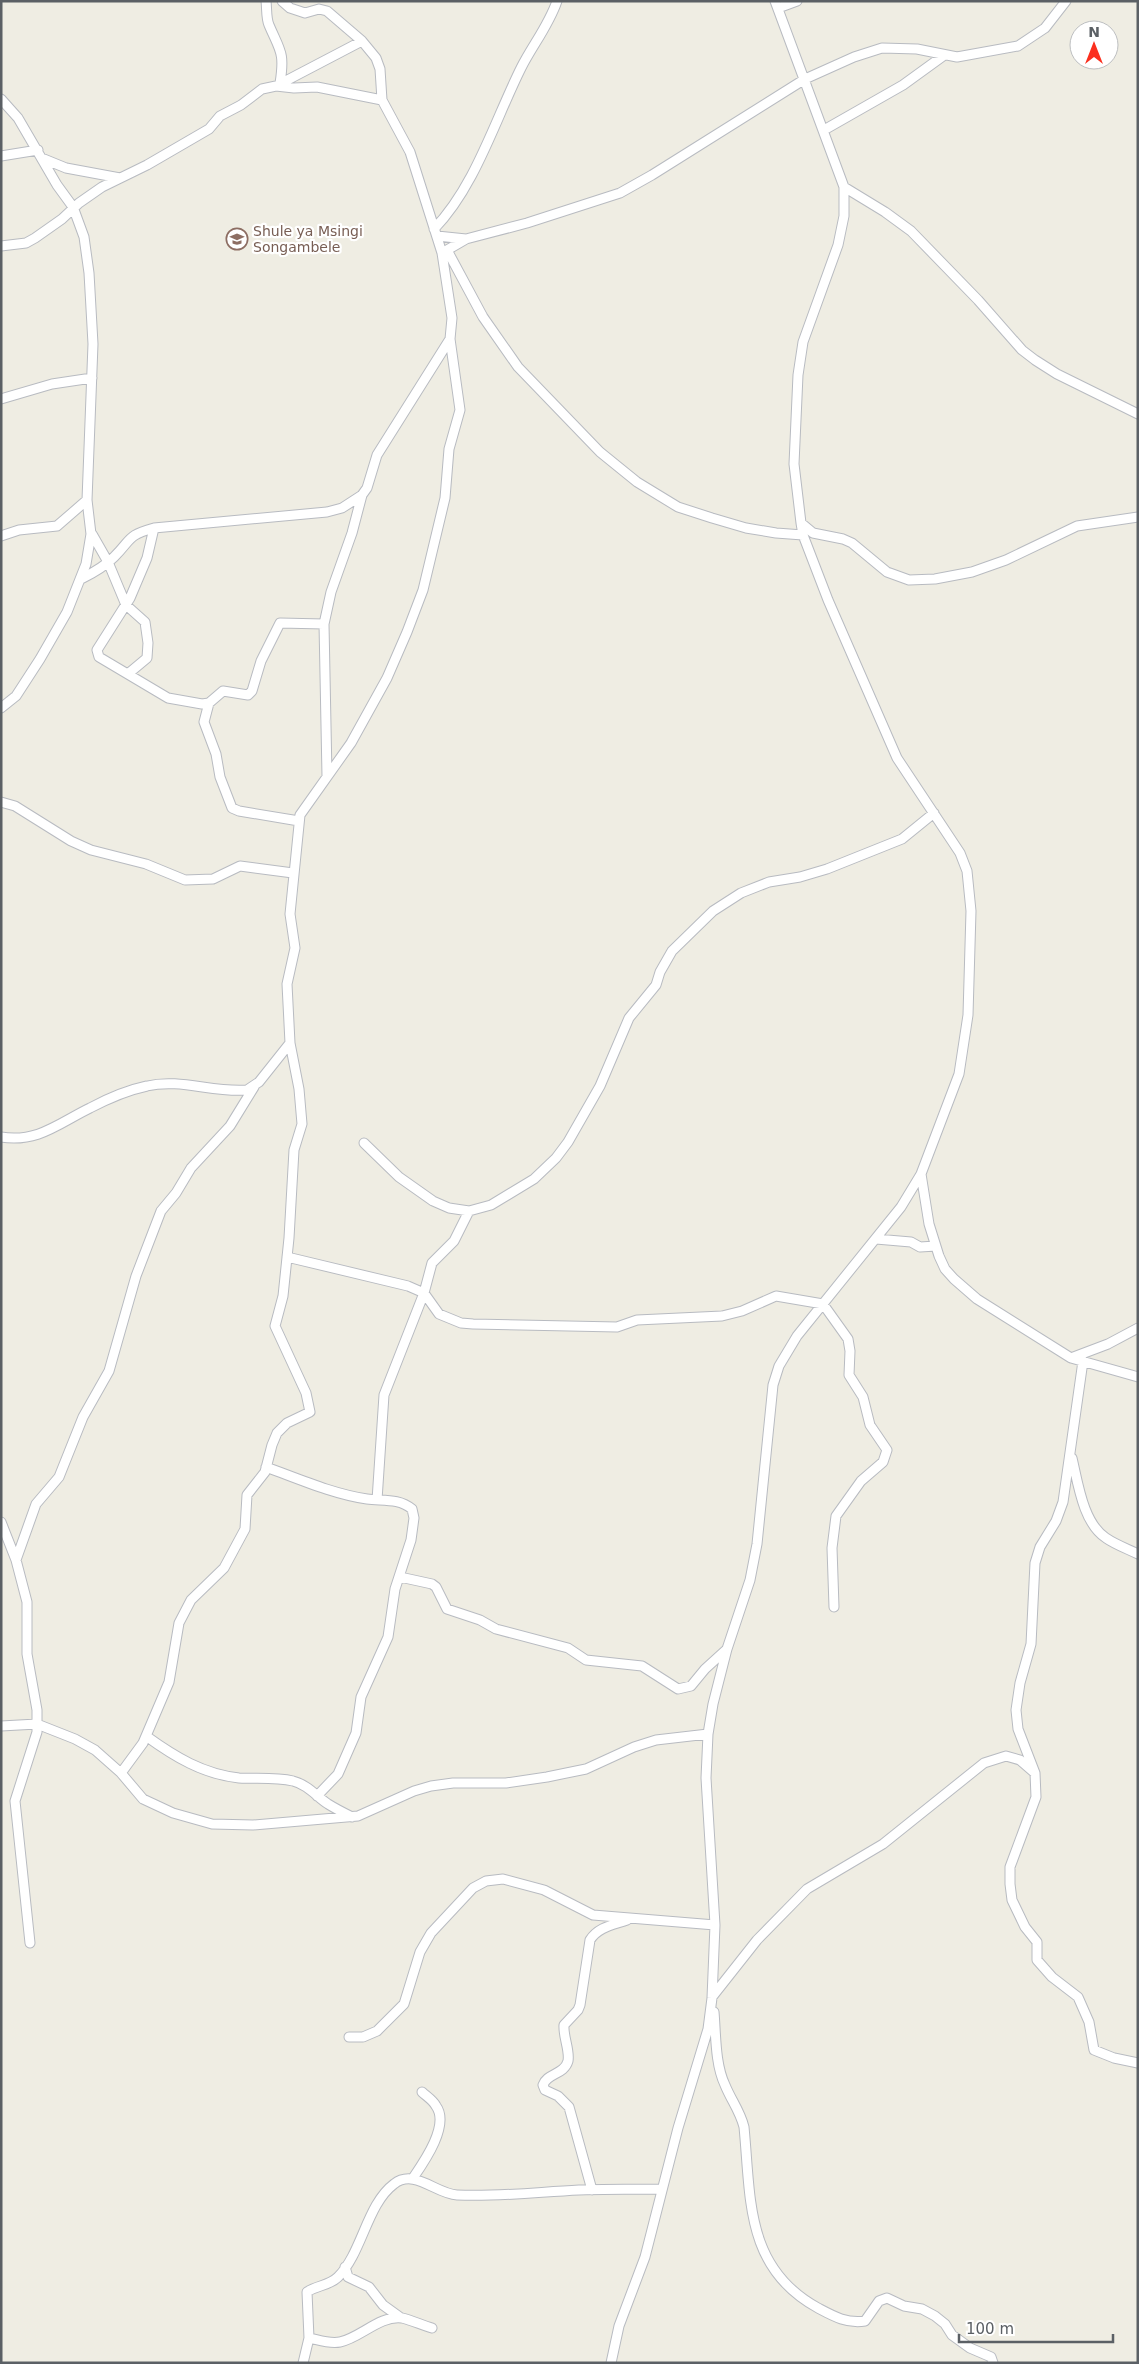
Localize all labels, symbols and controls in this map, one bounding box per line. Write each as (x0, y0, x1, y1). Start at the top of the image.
north arrow (1069, 20, 1119, 70)
text: N (1088, 24, 1100, 40)
place label: Shule ya Msingi Songambele (253, 223, 363, 255)
school or university icon: Shule ya Msingi Songambele (225, 227, 249, 251)
scale bar (959, 2312, 1113, 2344)
text: 100 m (966, 2320, 1014, 2338)

